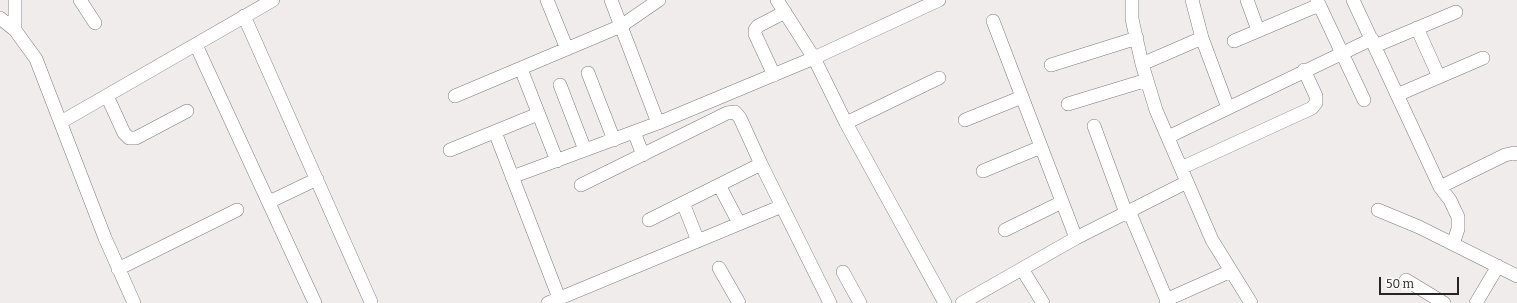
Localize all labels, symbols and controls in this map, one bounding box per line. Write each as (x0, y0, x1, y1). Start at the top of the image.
scale bar (1381, 269, 1461, 295)
text: 50 m (1386, 277, 1414, 291)

